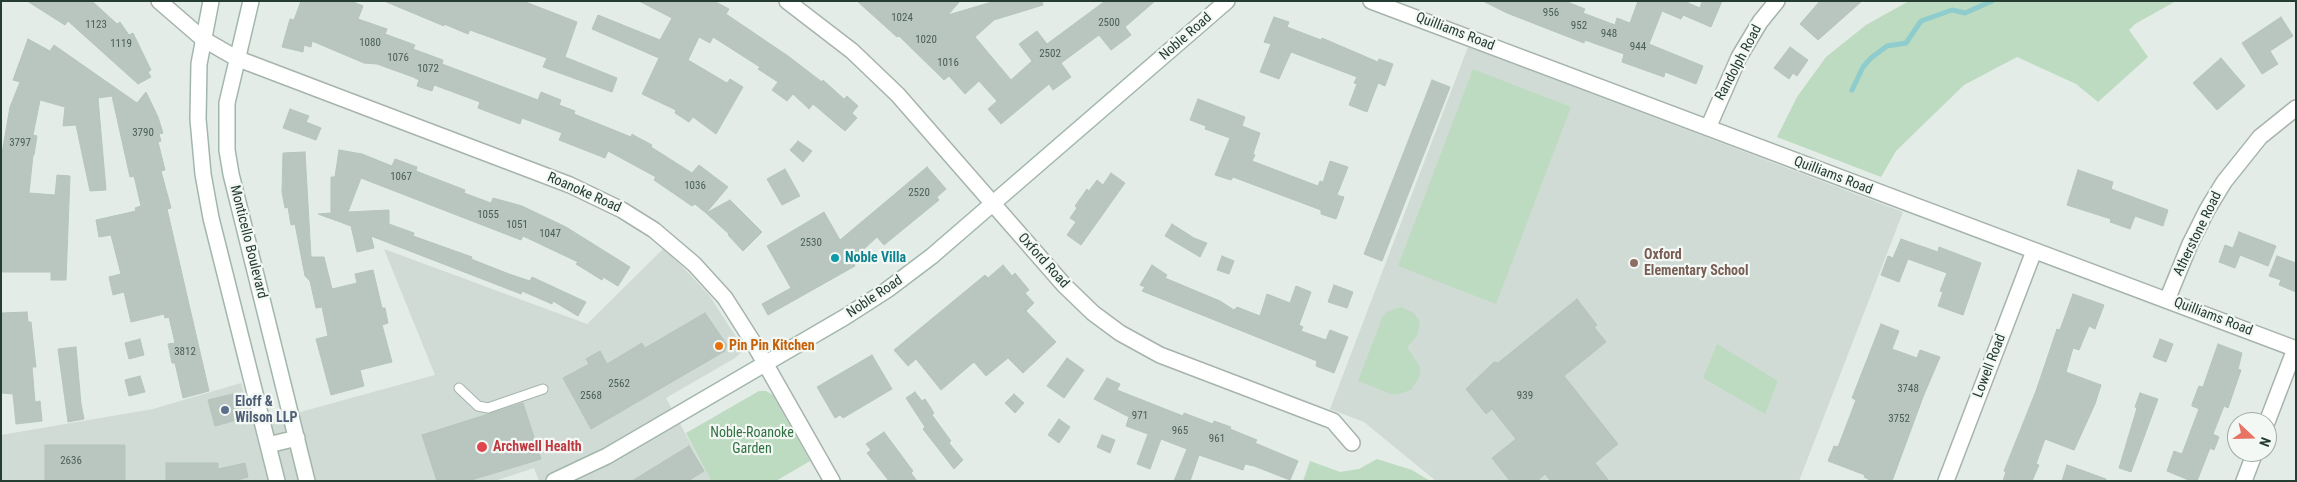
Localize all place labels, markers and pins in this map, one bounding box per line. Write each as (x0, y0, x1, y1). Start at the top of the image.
place label: Oxford Elementary School (1644, 247, 1749, 280)
place label: Noble Villa (845, 250, 906, 266)
marker: Noble Villa (829, 252, 841, 264)
marker: Oxford Elementary School (1628, 257, 1640, 269)
place label: Pin Pin Kitchen (729, 338, 815, 354)
marker: Pin Pin Kitchen (713, 340, 725, 352)
place label: Eloff & Wilson LLP (235, 394, 297, 427)
marker: Eloff & Wilson LLP (219, 404, 231, 416)
place label: Archwell Health (493, 439, 582, 455)
marker: Archwell Health (475, 440, 489, 454)

